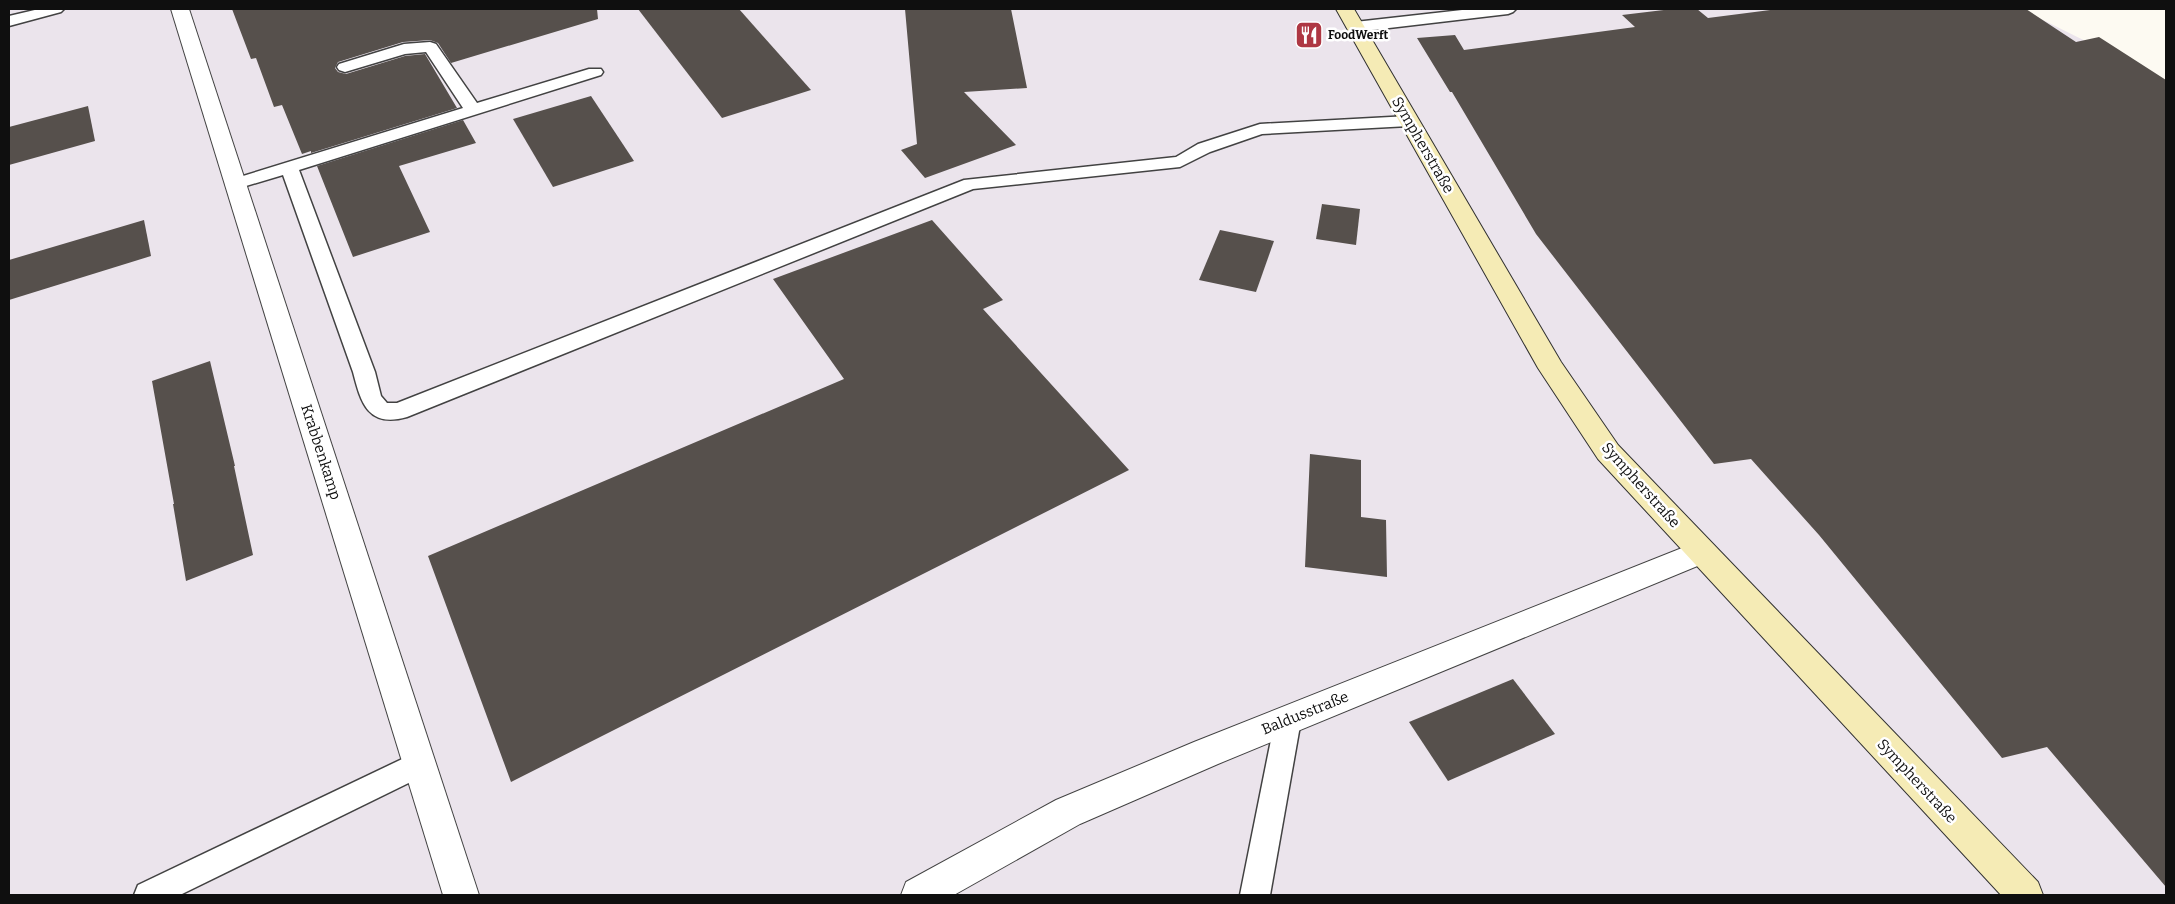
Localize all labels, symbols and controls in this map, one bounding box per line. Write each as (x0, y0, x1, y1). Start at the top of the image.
restaurant icon: FoodWerft (1294, 20, 1324, 50)
place label: FoodWerft (1328, 28, 1389, 42)
street label: Sympherstraße (1388, 94, 1458, 196)
street label: Krabbenkamp (297, 402, 345, 502)
street label: Sympherstraße (1598, 439, 1684, 531)
street label: Baldusstraße (1259, 687, 1351, 739)
street label: Sympherstraße (1873, 735, 1961, 827)

